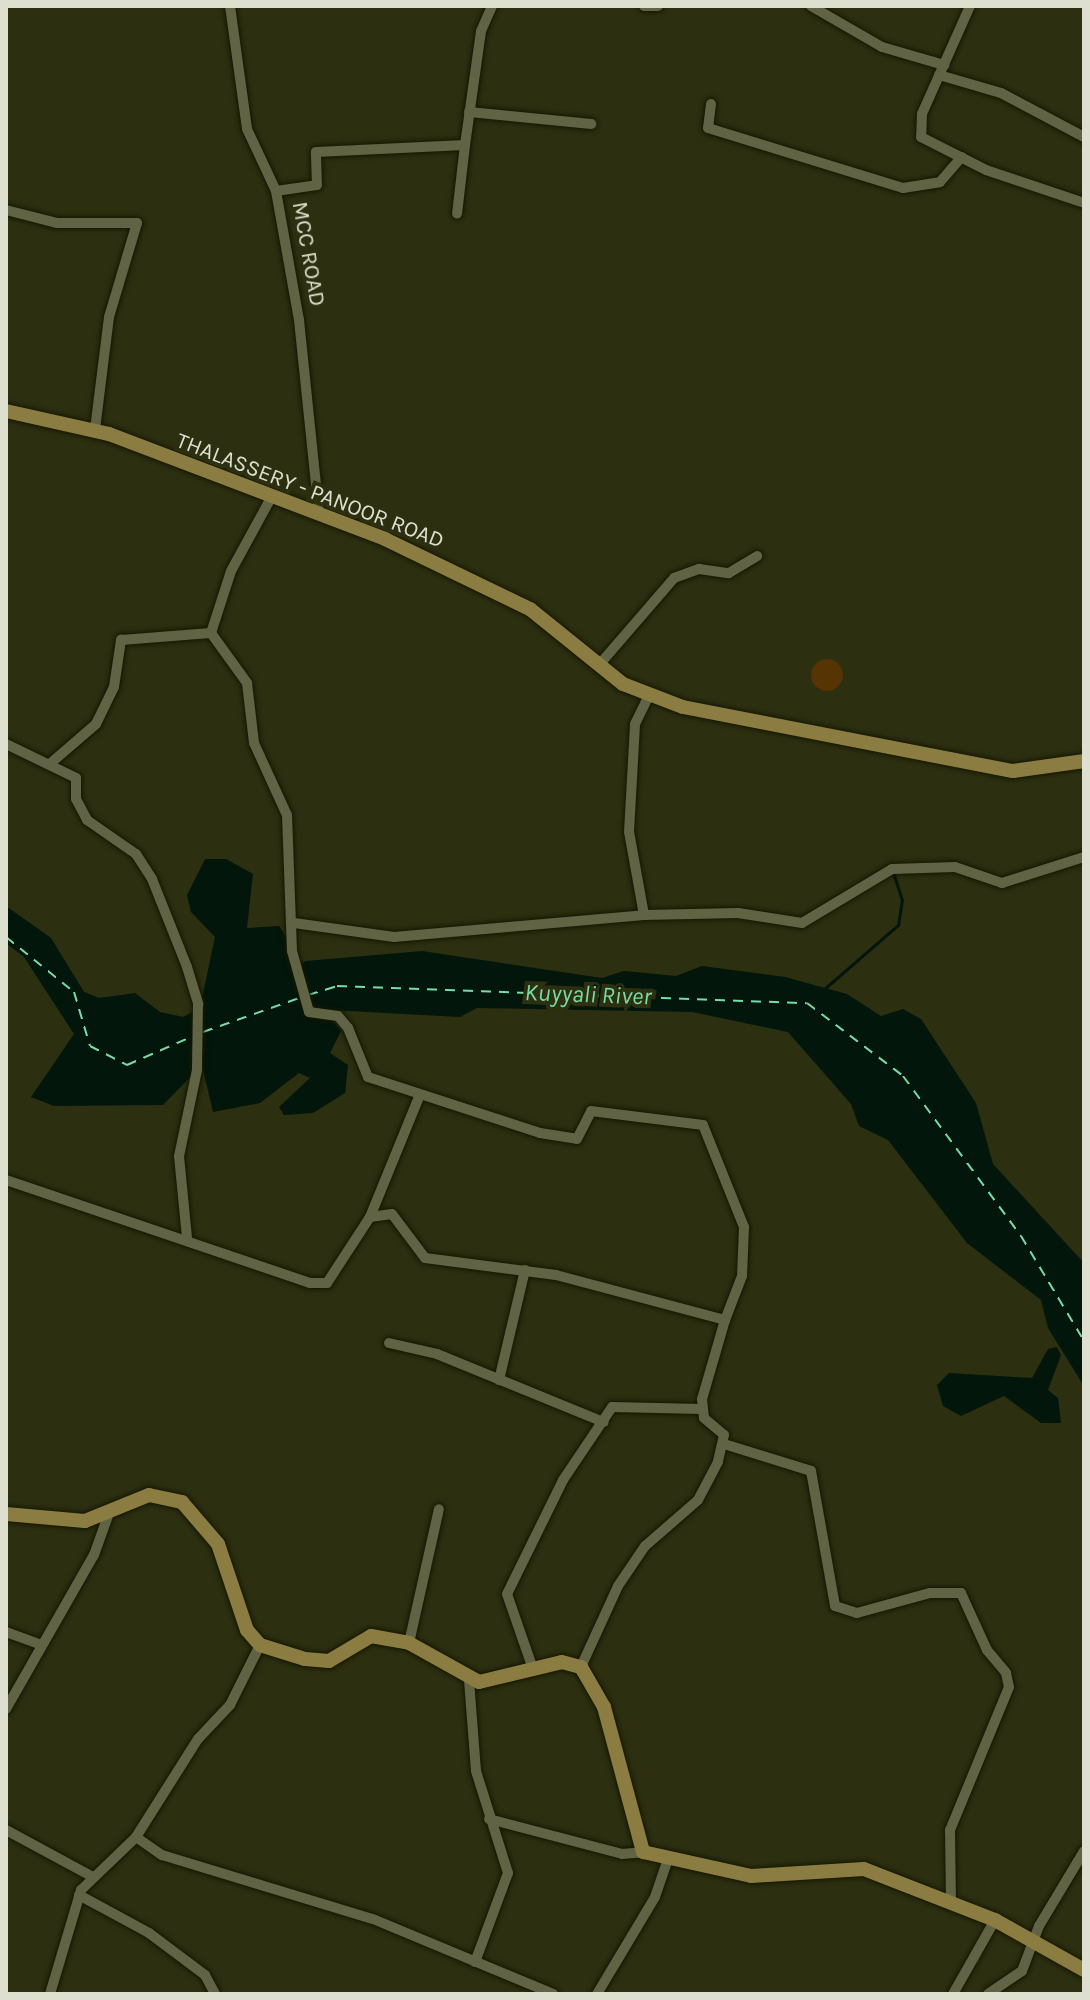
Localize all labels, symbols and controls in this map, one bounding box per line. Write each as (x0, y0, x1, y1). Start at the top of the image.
street label: MCC ROAD (286, 200, 330, 308)
street label: THALASSERY - PANOOR ROAD (172, 428, 448, 554)
water label: Kuyyali River (524, 978, 652, 1012)

